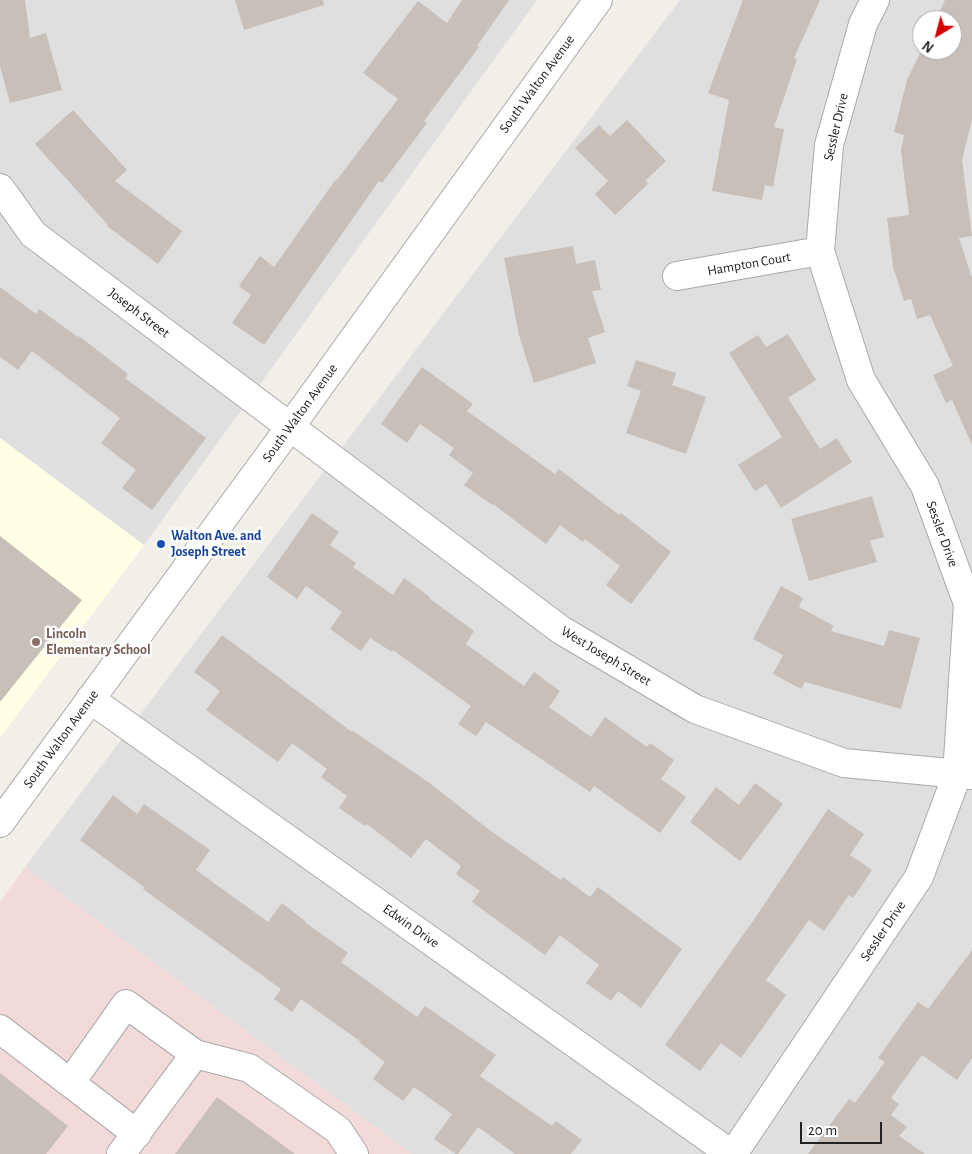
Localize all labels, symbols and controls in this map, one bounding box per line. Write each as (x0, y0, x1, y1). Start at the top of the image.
north arrow (912, 10, 962, 60)
street label: South Walton Avenue (496, 32, 578, 136)
text: N (920, 38, 937, 55)
street label: Sessler Drive (820, 91, 852, 163)
street label: Hampton Court (706, 248, 792, 280)
street label: Joseph Street (105, 285, 173, 341)
street label: South Walton Avenue (259, 361, 341, 465)
street label: Sessler Drive (922, 499, 962, 569)
place label: Walton Ave. and Joseph Street (171, 528, 261, 560)
marker: Walton Ave. and Joseph Street (155, 538, 167, 550)
street label: West Joseph Street (558, 622, 654, 690)
place label: Lincoln Elementary School (46, 626, 151, 658)
marker: Lincoln Elementary School (30, 636, 42, 648)
street label: South Walton Avenue (20, 687, 102, 791)
street label: Sessler Drive (857, 898, 909, 964)
street label: Edwin Drive (380, 900, 442, 952)
scale bar (802, 1112, 884, 1144)
text: 20 m (808, 1123, 837, 1138)

